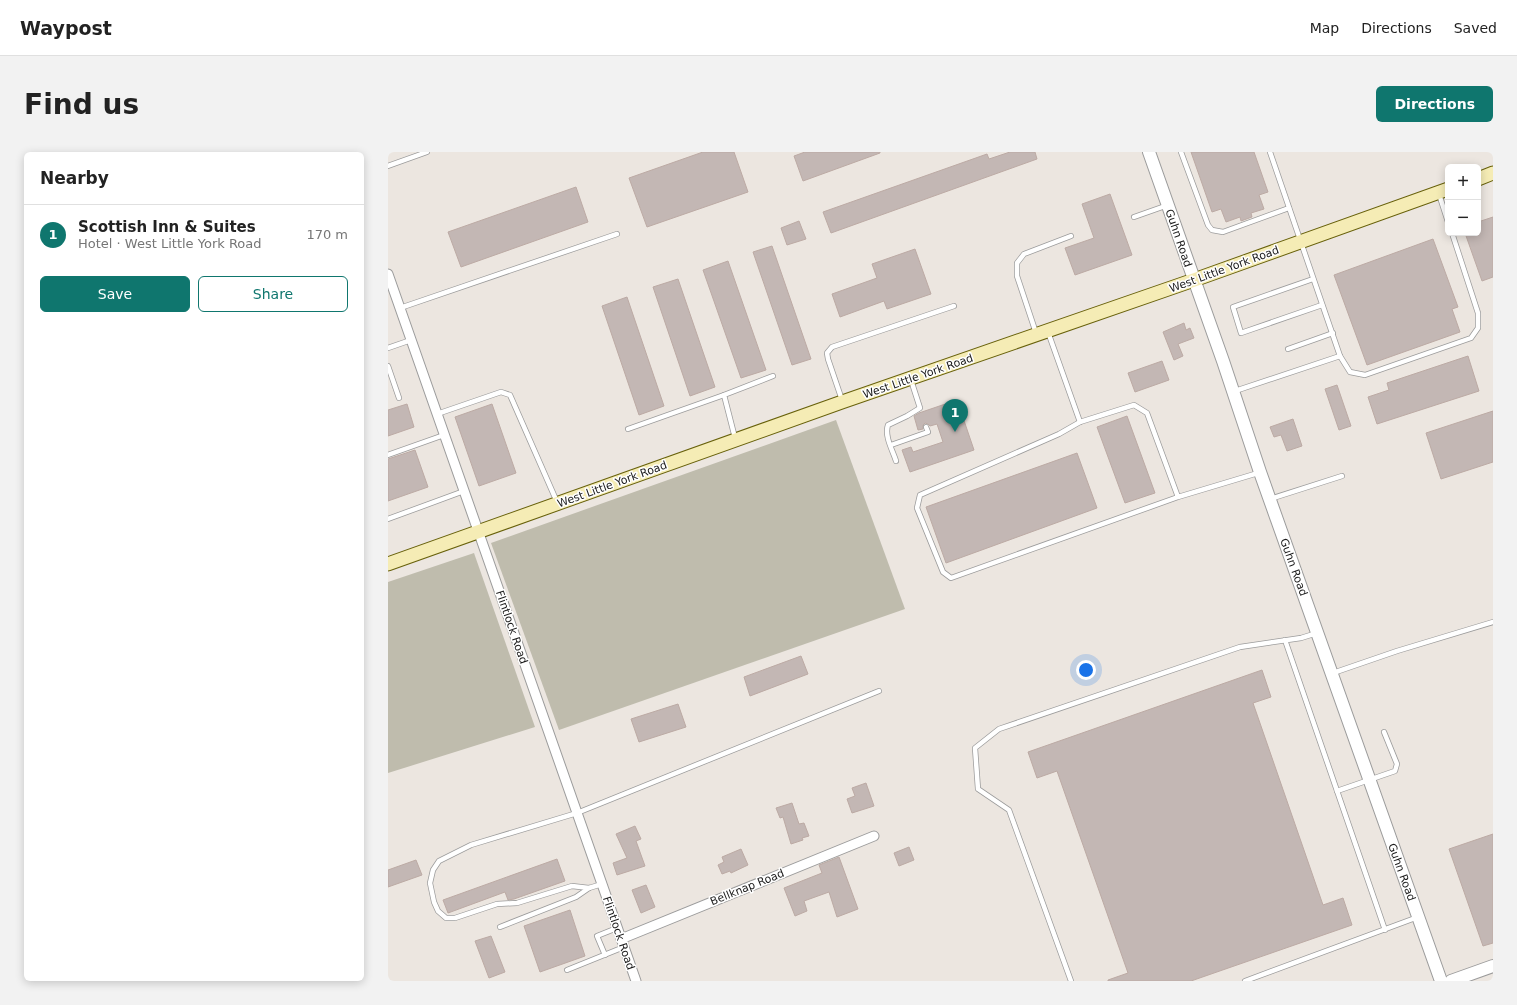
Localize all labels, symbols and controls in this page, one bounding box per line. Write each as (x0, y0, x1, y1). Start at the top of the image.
text: Waypost (20, 17, 112, 39)
text: Map (1310, 20, 1339, 36)
text: Directions (1361, 20, 1432, 36)
text: Saved (1454, 20, 1497, 36)
button: Directions (1376, 86, 1493, 122)
text: Find us (24, 88, 139, 121)
map controls (1445, 164, 1481, 236)
button: + (1445, 164, 1481, 200)
text: Nearby (40, 168, 109, 188)
button: − (1445, 200, 1481, 236)
street label: Guhn Road (1163, 207, 1195, 269)
text: Scottish Inn & Suites (78, 218, 256, 236)
text: 1 (48, 227, 58, 242)
text: 170 m (306, 227, 348, 242)
text: Hotel · West Little York Road (78, 236, 262, 251)
street label: West Little York Road (1168, 244, 1281, 295)
button: Save (40, 276, 190, 312)
button: Share (198, 276, 348, 312)
street label: West Little York Road (861, 351, 975, 401)
pin: 1 (942, 399, 968, 432)
street label: West Little York Road (556, 459, 669, 510)
street label: Guhn Road (1277, 537, 1310, 598)
street label: Flintlock Road (493, 589, 530, 666)
your location (1076, 660, 1096, 680)
street label: Guhn Road (1385, 842, 1418, 903)
street label: Bellknap Road (708, 867, 786, 908)
street label: Flintlock Road (600, 895, 637, 972)

